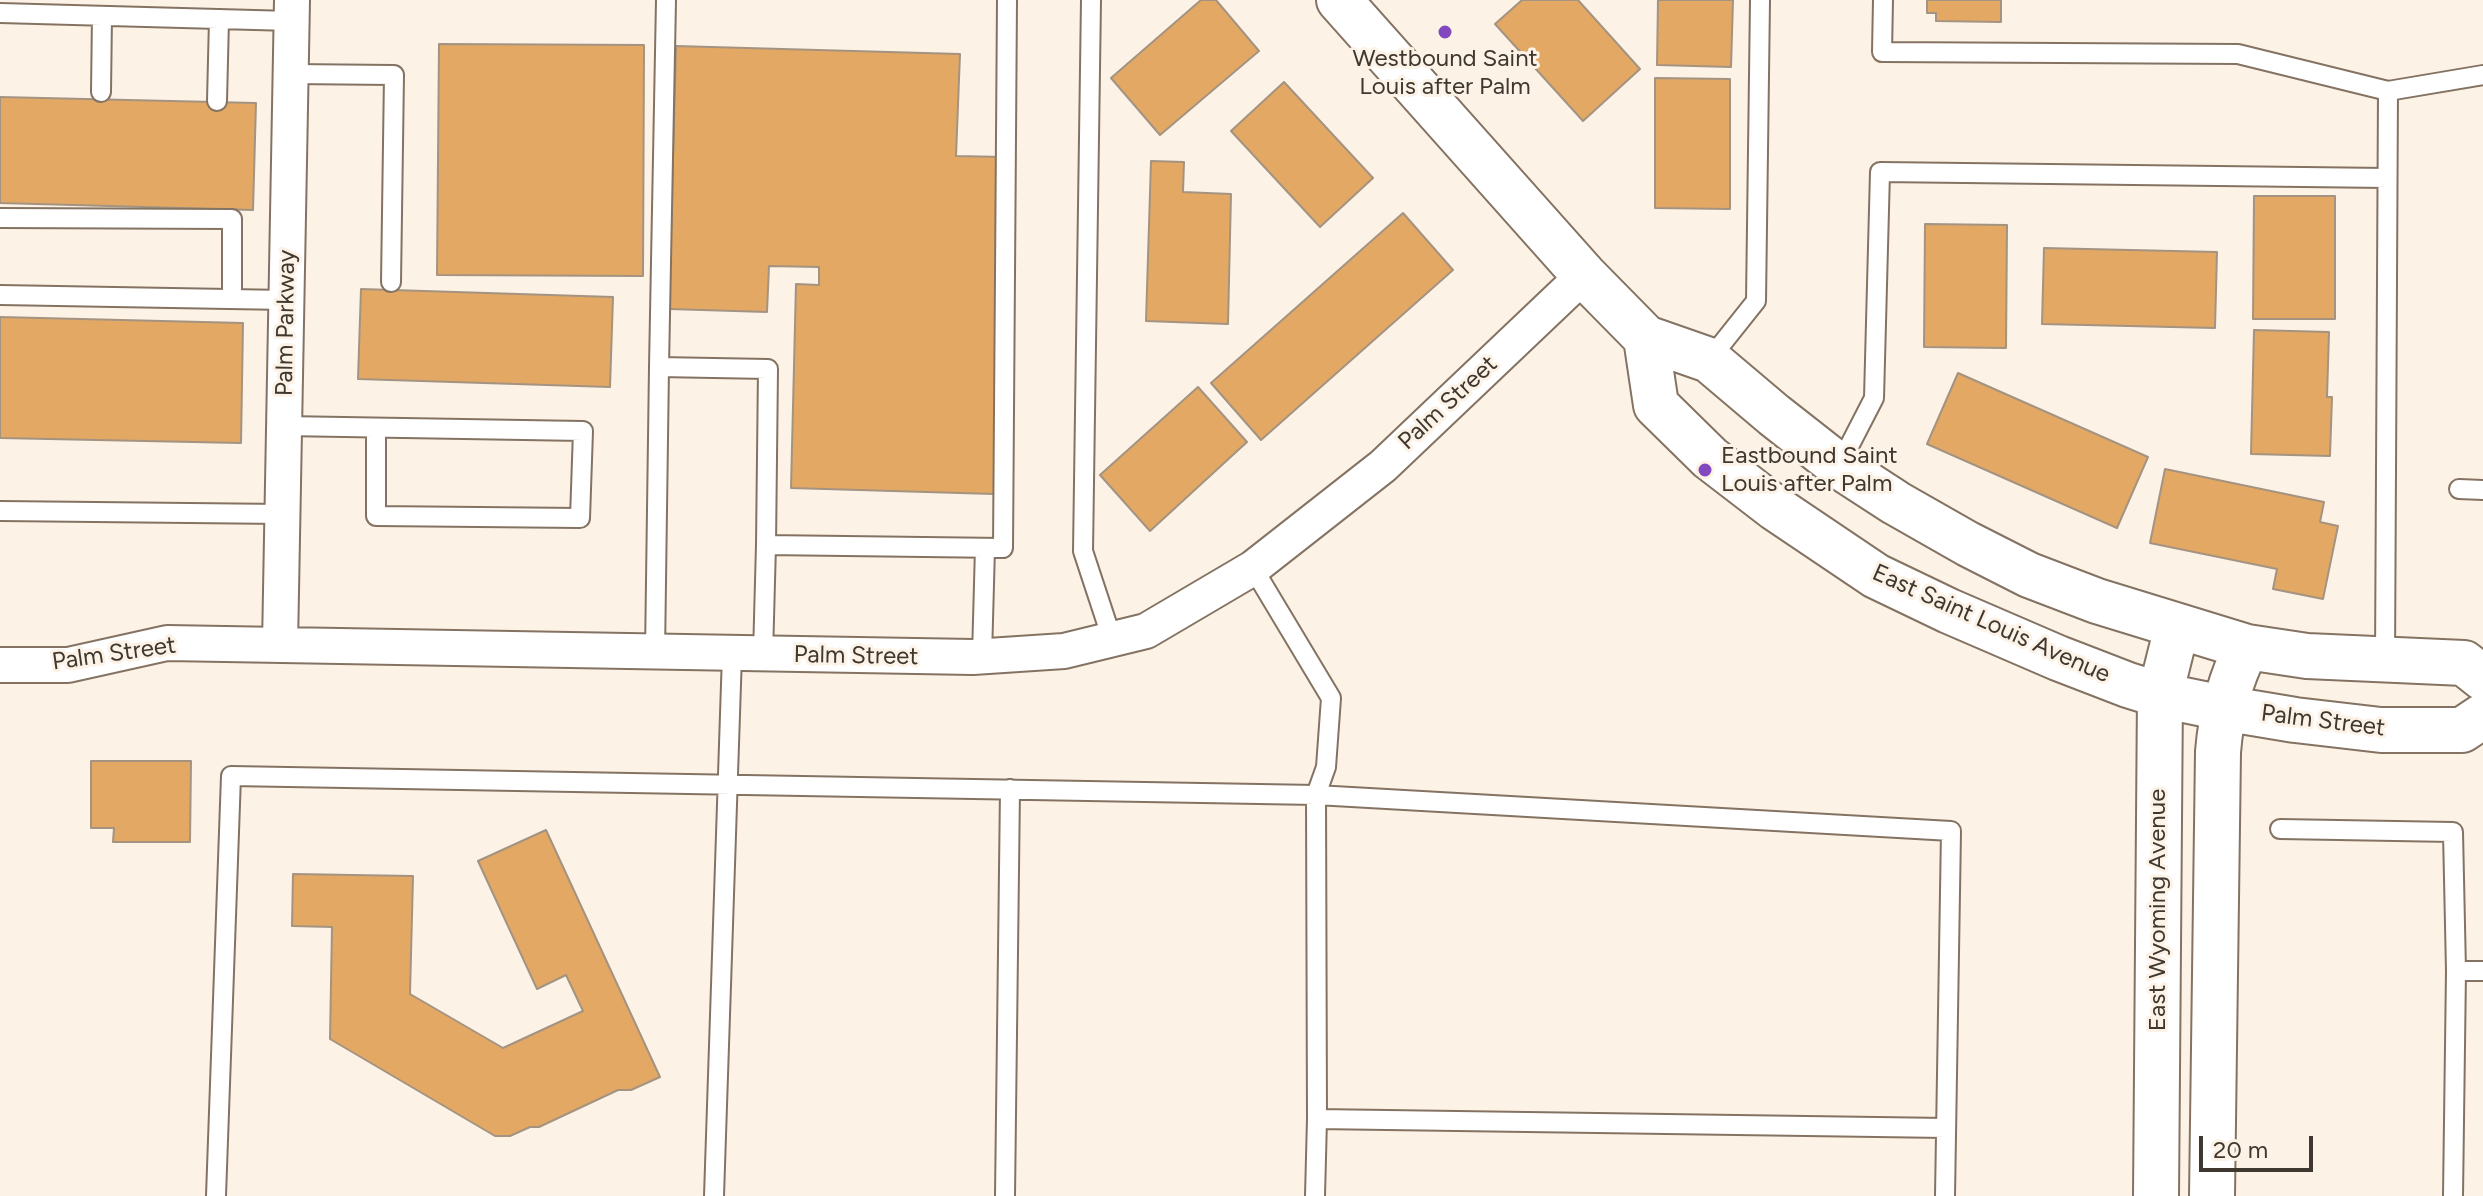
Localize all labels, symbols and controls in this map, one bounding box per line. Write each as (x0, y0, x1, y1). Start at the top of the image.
marker: Westbound Saint Louis after Palm (1436, 23, 1454, 41)
place label: Westbound Saint Louis after Palm (1352, 45, 1538, 101)
street label: Palm Parkway (270, 250, 302, 396)
street label: Palm Street (1393, 350, 1503, 456)
place label: Eastbound Saint Louis after Palm (1721, 442, 1897, 498)
marker: Eastbound Saint Louis after Palm (1696, 461, 1714, 479)
street label: East Saint Louis Avenue (1868, 559, 2114, 689)
street label: Palm Street (50, 631, 178, 677)
street label: Palm Street (793, 641, 919, 671)
street label: Palm Street (2259, 699, 2387, 743)
street label: East Wyoming Avenue (2144, 789, 2172, 1031)
scale bar (2203, 1120, 2317, 1170)
text: 20 m (2213, 1135, 2268, 1164)

